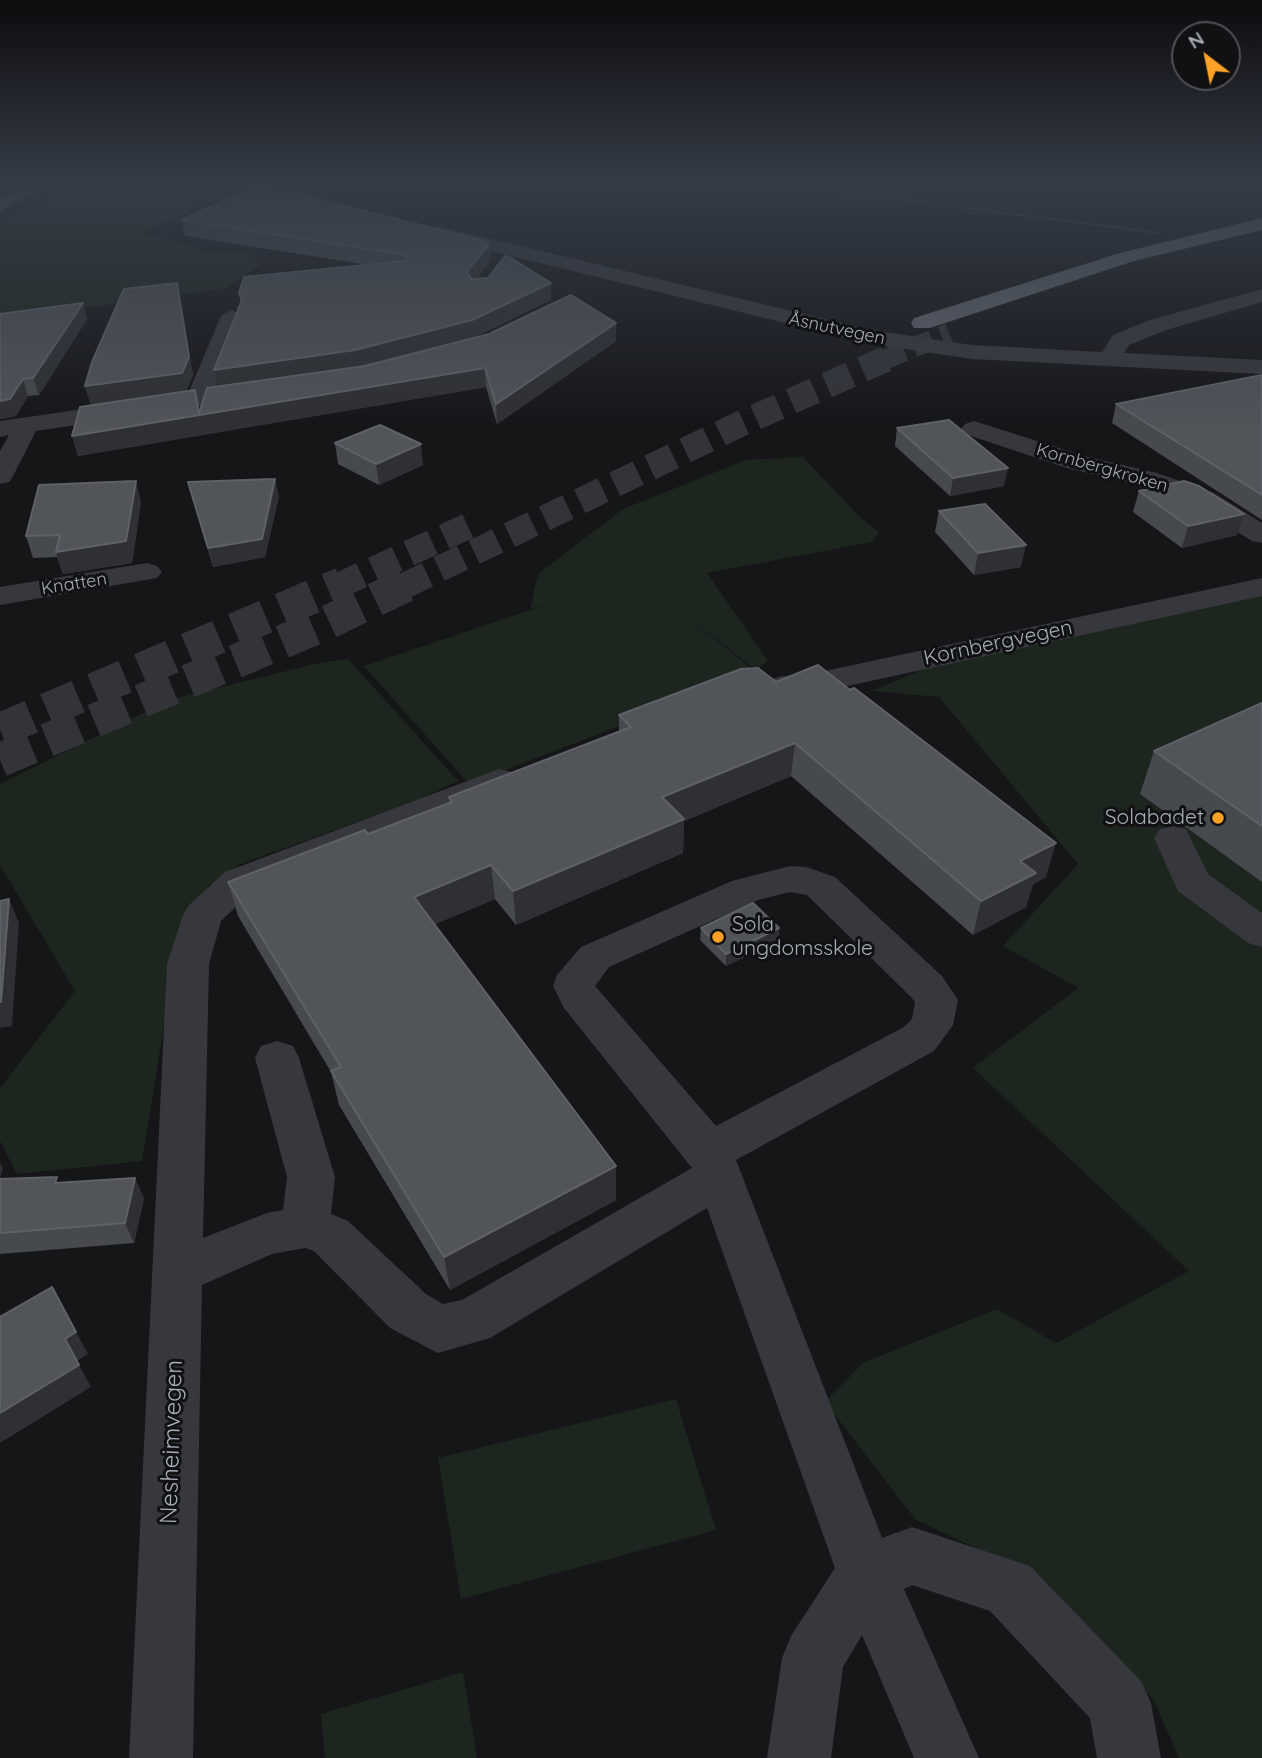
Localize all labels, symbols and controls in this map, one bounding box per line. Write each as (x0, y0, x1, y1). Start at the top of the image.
north arrow (1171, 21, 1241, 91)
text: N (1184, 26, 1208, 54)
street label: Åsnutvegen (787, 308, 887, 350)
street label: Kornbergkroken (1034, 439, 1170, 497)
street label: Knatten (40, 568, 108, 600)
street label: Kornbergvegen (921, 615, 1075, 671)
place label: Solabadet (1105, 805, 1204, 831)
marker: Solabadet (1210, 810, 1226, 826)
place label: Sola ungdomsskole (732, 912, 873, 962)
marker: Sola ungdomsskole (710, 929, 726, 945)
street label: Nesheimvegen (155, 1359, 189, 1525)

